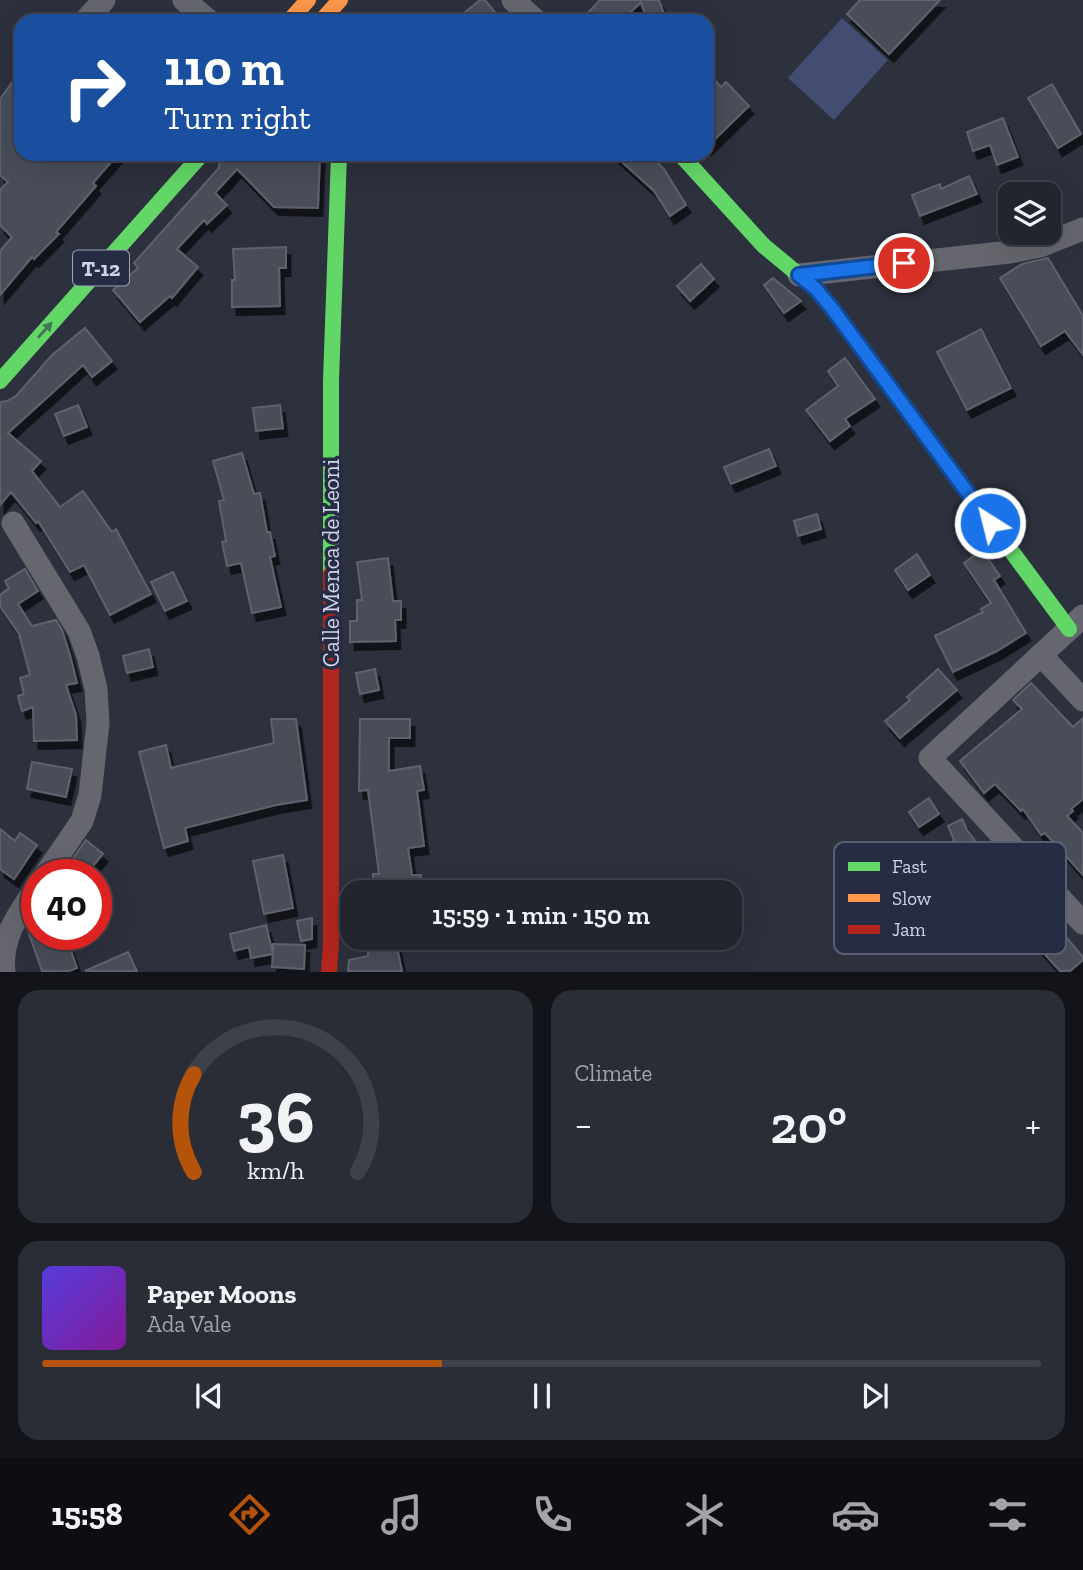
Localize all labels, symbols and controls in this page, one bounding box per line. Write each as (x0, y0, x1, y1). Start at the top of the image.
text: 110 m (164, 39, 284, 98)
icon: right (49, 42, 140, 133)
text: Turn right (164, 99, 311, 137)
map controls (998, 182, 1061, 245)
button: layers (998, 182, 1061, 245)
pin (874, 233, 934, 293)
icon: arrive (885, 244, 923, 282)
road number: T-12 (73, 250, 129, 286)
one-way arrow (37, 322, 52, 339)
street label: Calle Menca de Leoni (317, 459, 345, 667)
position arrow (953, 486, 1027, 560)
legend (834, 842, 1066, 954)
text: Fast (892, 855, 927, 878)
speed limit sign: 40 (21, 859, 112, 950)
text: Slow (892, 887, 932, 910)
text: 15:59 · 1 min · 150 m (432, 899, 650, 931)
text: Jam (892, 918, 926, 941)
text: Climate (575, 1059, 652, 1087)
text: 36 (236, 1074, 314, 1162)
text: 20° (770, 1094, 847, 1156)
text: − (575, 1102, 592, 1148)
text: + (1025, 1102, 1041, 1148)
text: km/h (247, 1155, 304, 1185)
text: Paper Moons (147, 1278, 296, 1310)
text: Ada Vale (147, 1310, 231, 1338)
icon: previous (190, 1377, 228, 1415)
icon: pause (523, 1377, 561, 1415)
icon: next (856, 1377, 894, 1415)
icon: directions (225, 1490, 274, 1539)
icon: music (377, 1490, 426, 1539)
icon: phone (528, 1490, 577, 1539)
icon: climate (680, 1490, 729, 1539)
icon: car (831, 1490, 880, 1539)
icon: filters (983, 1490, 1032, 1539)
text: 15:58 (51, 1495, 123, 1533)

